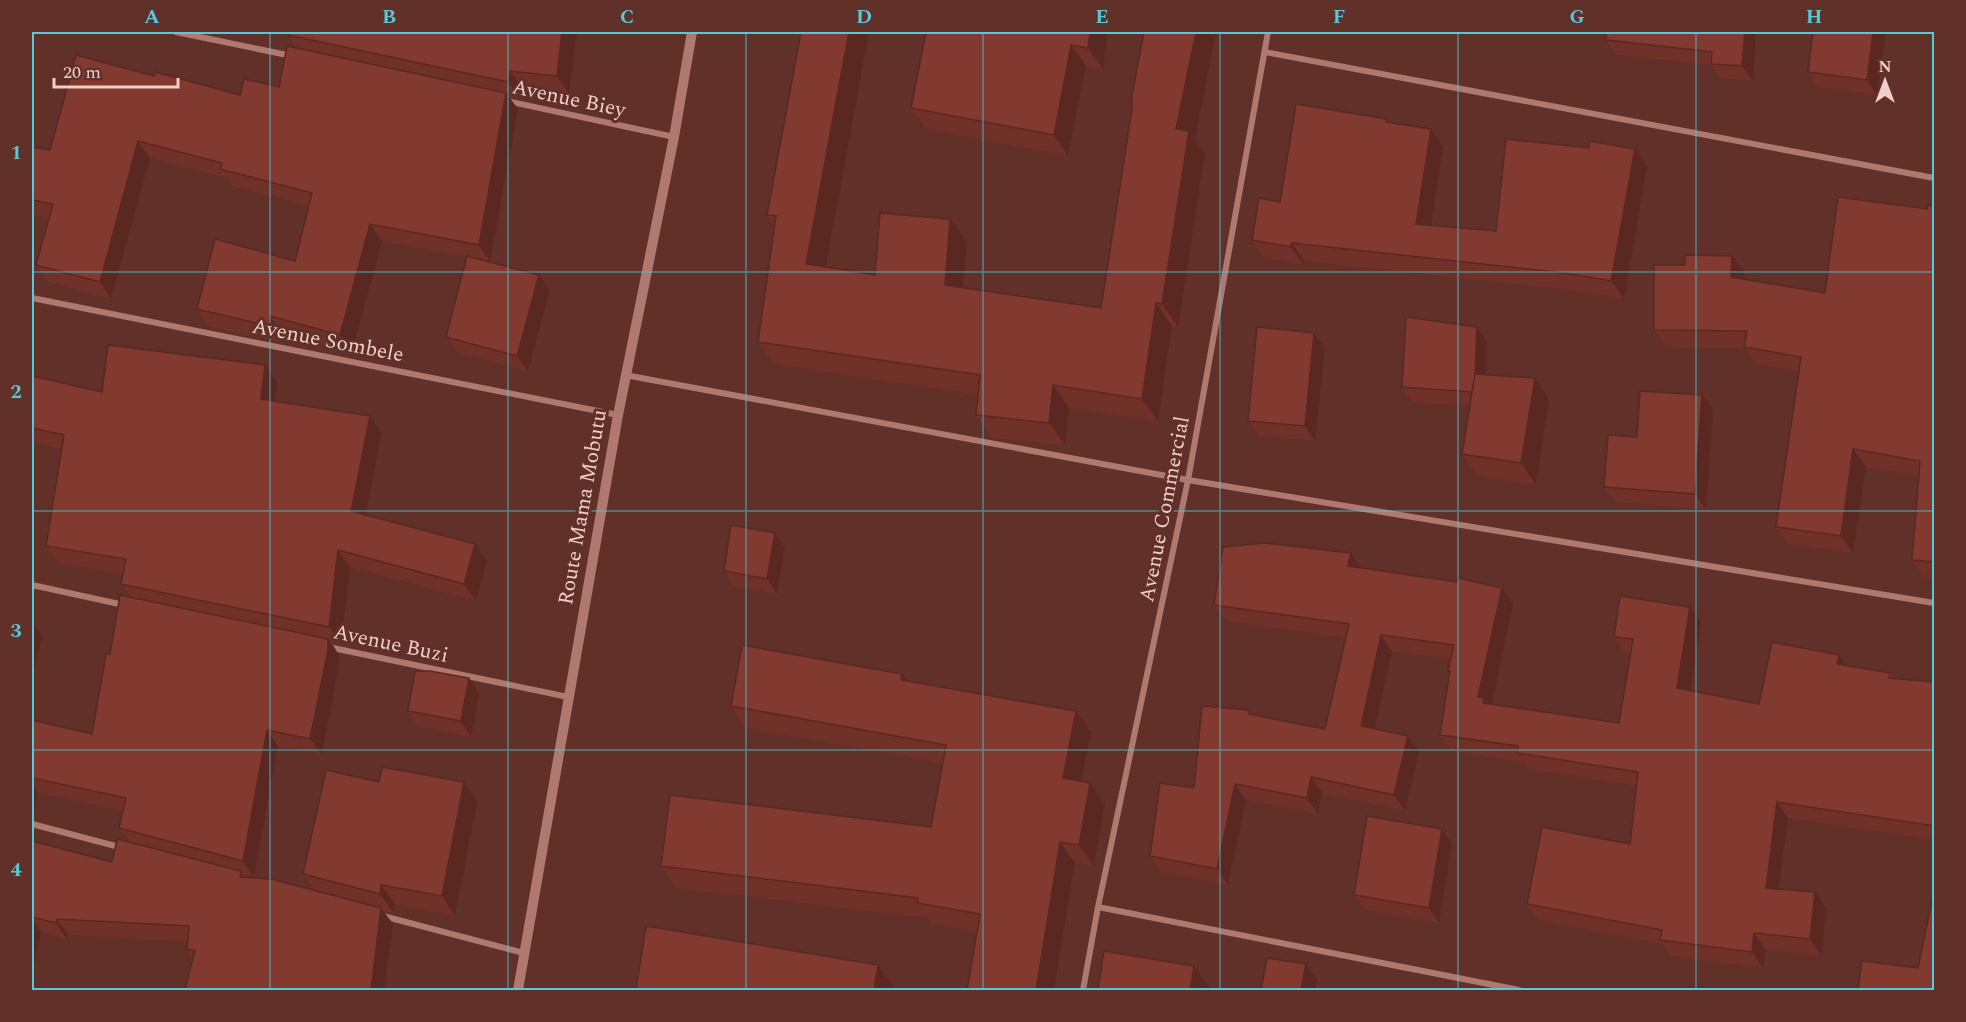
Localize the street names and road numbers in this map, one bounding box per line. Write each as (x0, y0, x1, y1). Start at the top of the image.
street label: Avenue Biey (509, 71, 629, 127)
street label: Avenue Sombele (249, 311, 406, 371)
street label: Route Mama Mobutu (550, 407, 616, 607)
street label: Avenue Commercial (1131, 413, 1199, 605)
street label: Avenue Buzi (330, 616, 451, 672)

